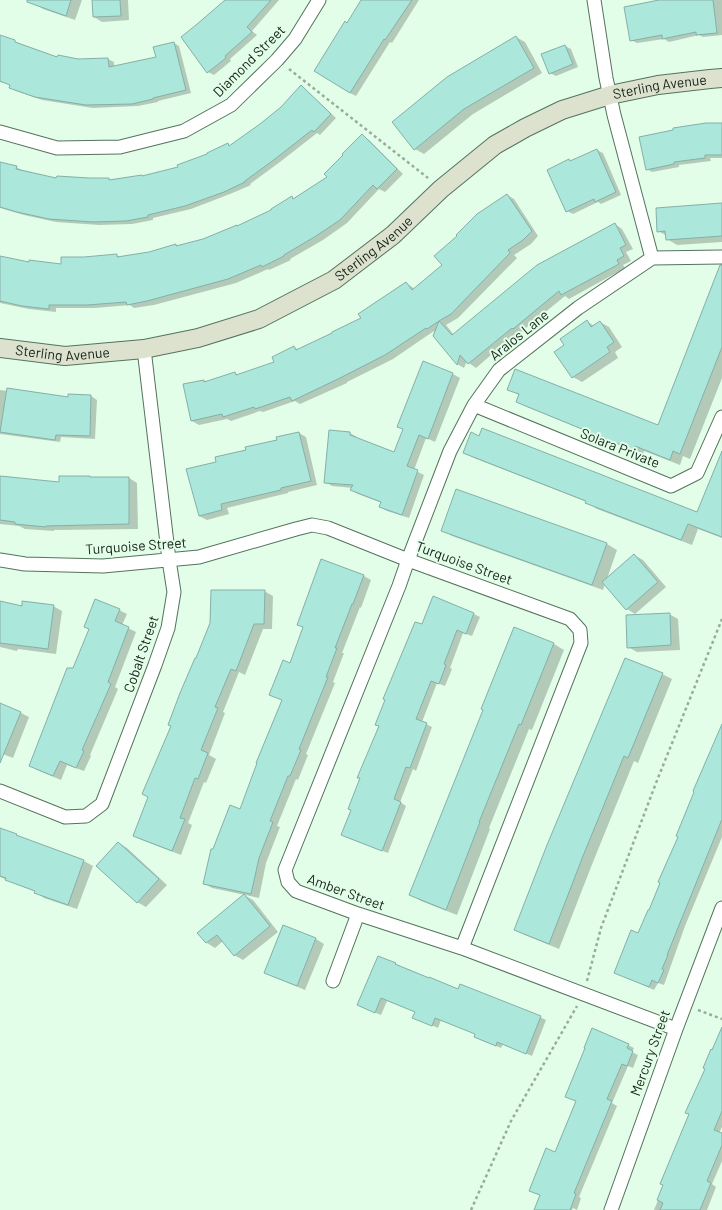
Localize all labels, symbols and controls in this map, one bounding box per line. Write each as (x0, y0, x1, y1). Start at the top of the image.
street label: Diamond Street (209, 21, 288, 100)
street label: Sterling Avenue (611, 70, 707, 102)
street label: Sterling Avenue (331, 212, 416, 284)
street label: Aralos Lane (486, 306, 552, 364)
street label: Sterling Avenue (14, 341, 110, 364)
street label: Solara Private (578, 424, 662, 471)
street label: Turquoise Street (85, 533, 187, 558)
street label: Turquoise Street (414, 537, 515, 588)
street label: Cobalt Street (119, 613, 162, 695)
street label: Amber Street (305, 870, 387, 913)
street label: Mercury Street (626, 1008, 673, 1098)

